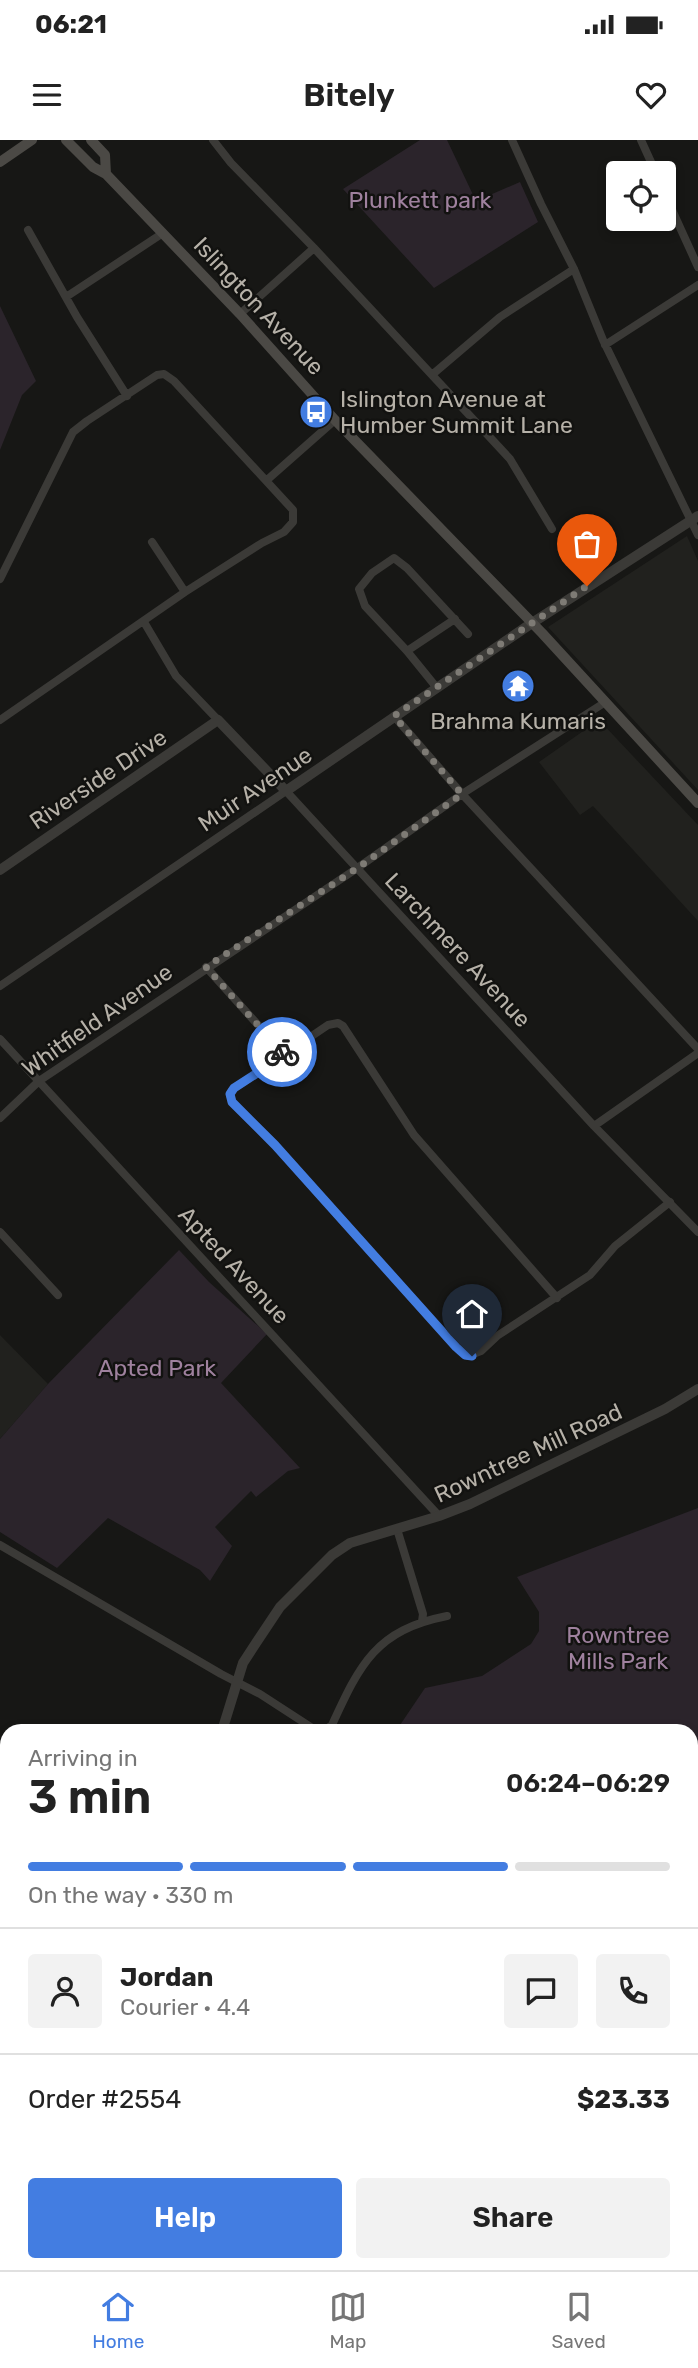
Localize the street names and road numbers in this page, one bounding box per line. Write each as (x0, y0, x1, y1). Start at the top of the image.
street label: Islington Avenue (188, 231, 330, 381)
street label: Riverside Drive (24, 723, 172, 835)
street label: Muir Avenue (193, 741, 317, 837)
street label: Larchmere Avenue (379, 867, 537, 1033)
street label: Whitfield Avenue (16, 958, 178, 1082)
street label: Apted Avenue (173, 1201, 295, 1329)
street label: Rowntree Mill Road (430, 1397, 626, 1509)

